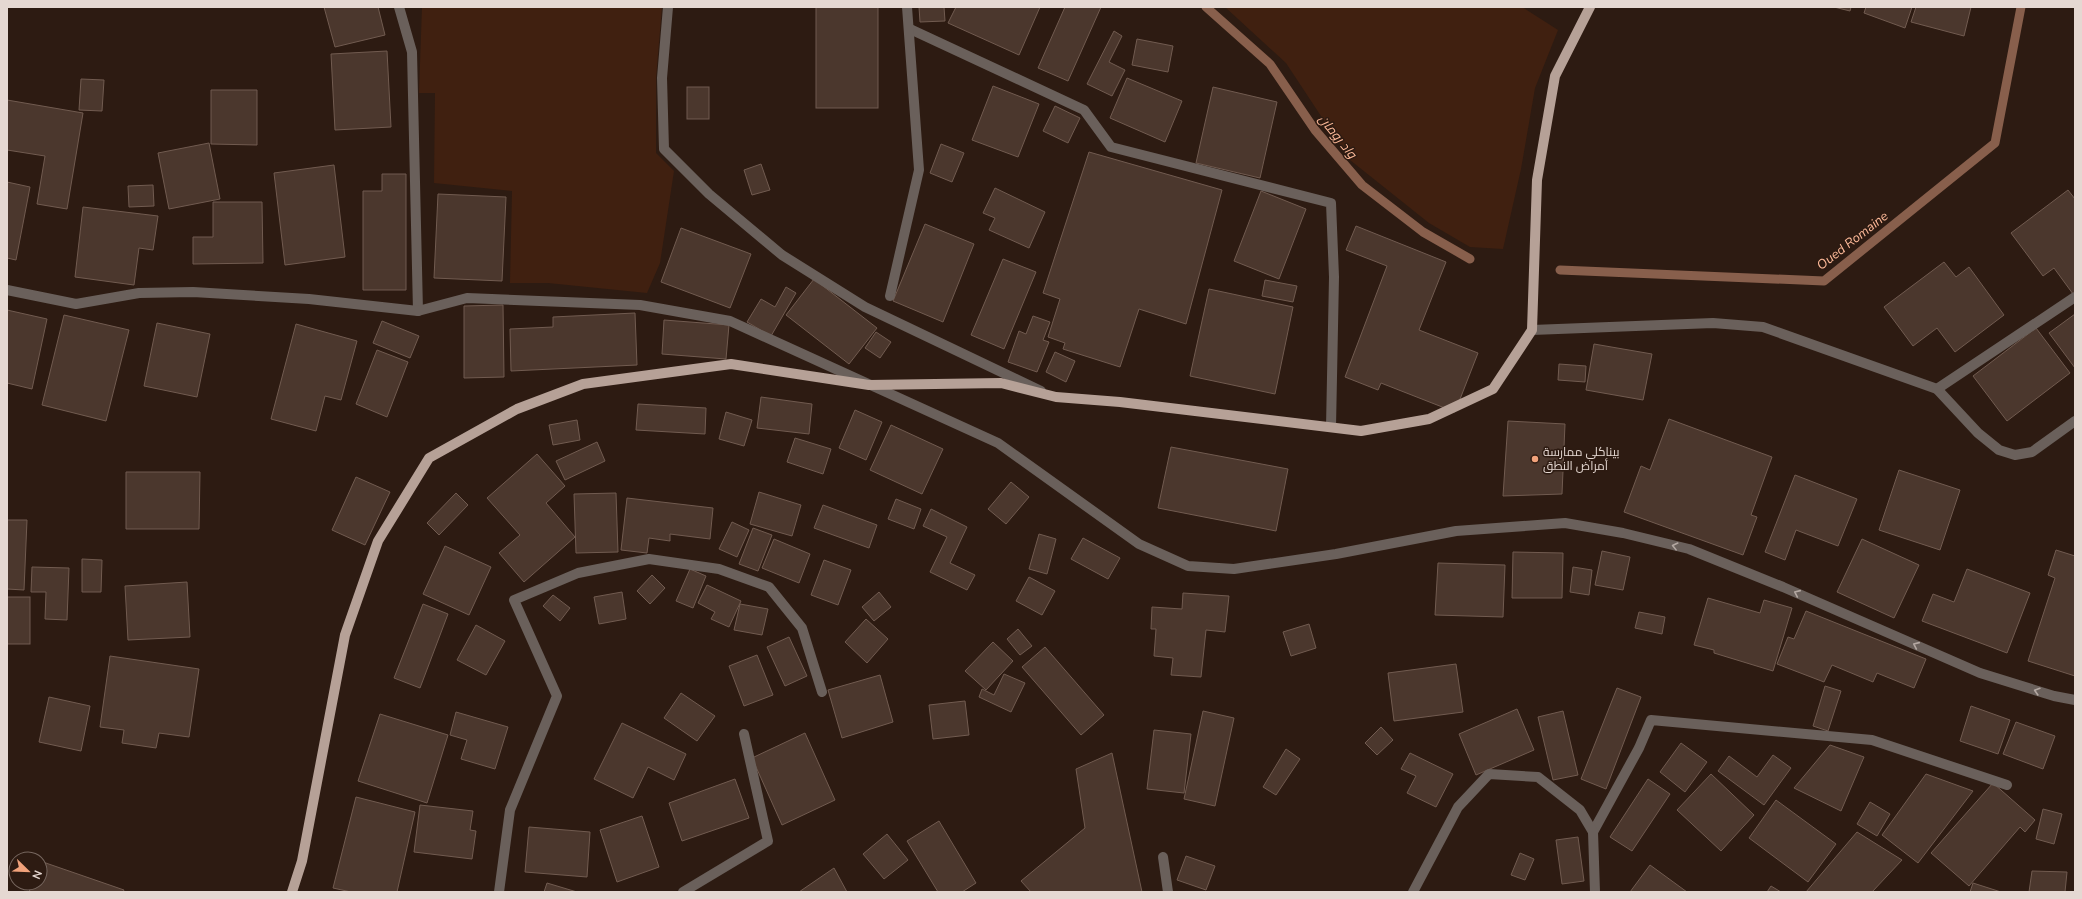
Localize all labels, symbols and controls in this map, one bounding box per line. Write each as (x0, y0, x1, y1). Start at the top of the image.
water label: واد رومان (1314, 111, 1361, 163)
water label: Oued Romaine (1813, 207, 1892, 274)
place label: بيناكلي ممارسة أمراض النطق (1543, 444, 1619, 474)
marker: بيناكلي ممارسة أمراض النطق (1530, 454, 1540, 464)
one-way arrow (1672, 542, 1679, 551)
one-way arrow (1793, 590, 1801, 598)
one-way arrow (1912, 642, 1920, 650)
one-way arrow (2034, 687, 2041, 696)
north arrow (8, 851, 48, 891)
text: N (28, 868, 45, 881)

